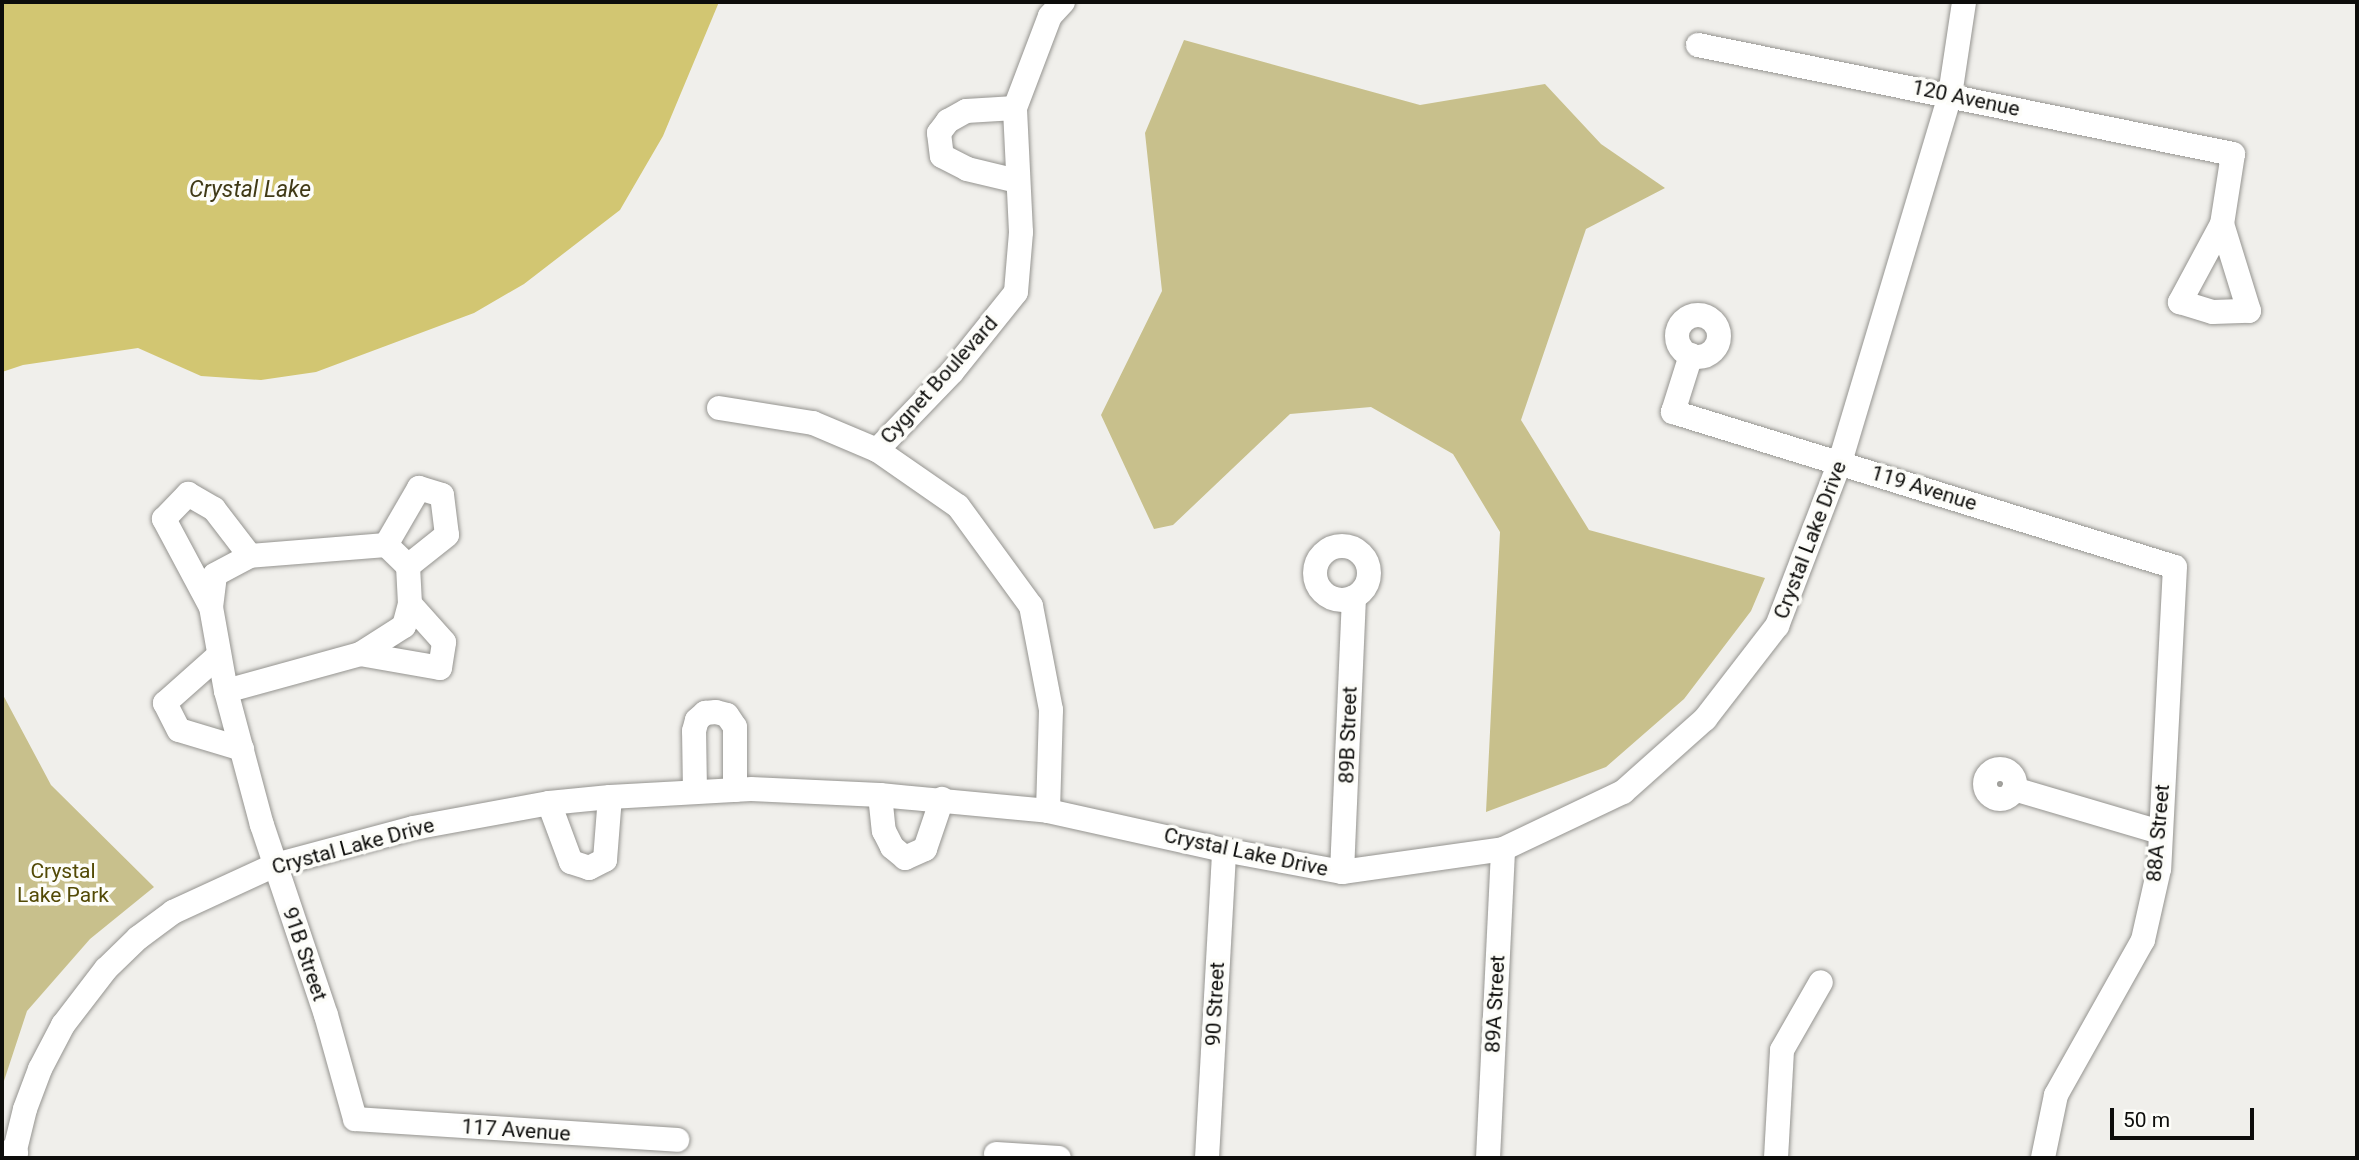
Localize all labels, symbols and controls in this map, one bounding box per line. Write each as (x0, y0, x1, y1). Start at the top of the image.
street label: 120 Avenue (1910, 74, 2022, 122)
water label: Crystal Lake (189, 176, 311, 204)
street label: Cygnet Boulevard (875, 311, 1003, 449)
street label: Crystal Lake Drive (1768, 458, 1852, 622)
street label: 119 Avenue (1868, 460, 1980, 516)
street label: 89B Street (1334, 686, 1362, 784)
street label: 88A Street (2141, 783, 2175, 883)
street label: Crystal Lake Drive (269, 812, 437, 880)
street label: Crystal Lake Drive (1162, 822, 1330, 882)
park label: Crystal Lake Park (17, 858, 109, 908)
street label: 91B Street (277, 904, 333, 1004)
street label: 89A Street (1480, 954, 1510, 1054)
street label: 90 Street (1200, 961, 1230, 1047)
scale bar (2114, 1094, 2258, 1138)
text: 50 m (2123, 1108, 2170, 1132)
street label: 117 Avenue (461, 1114, 571, 1146)

